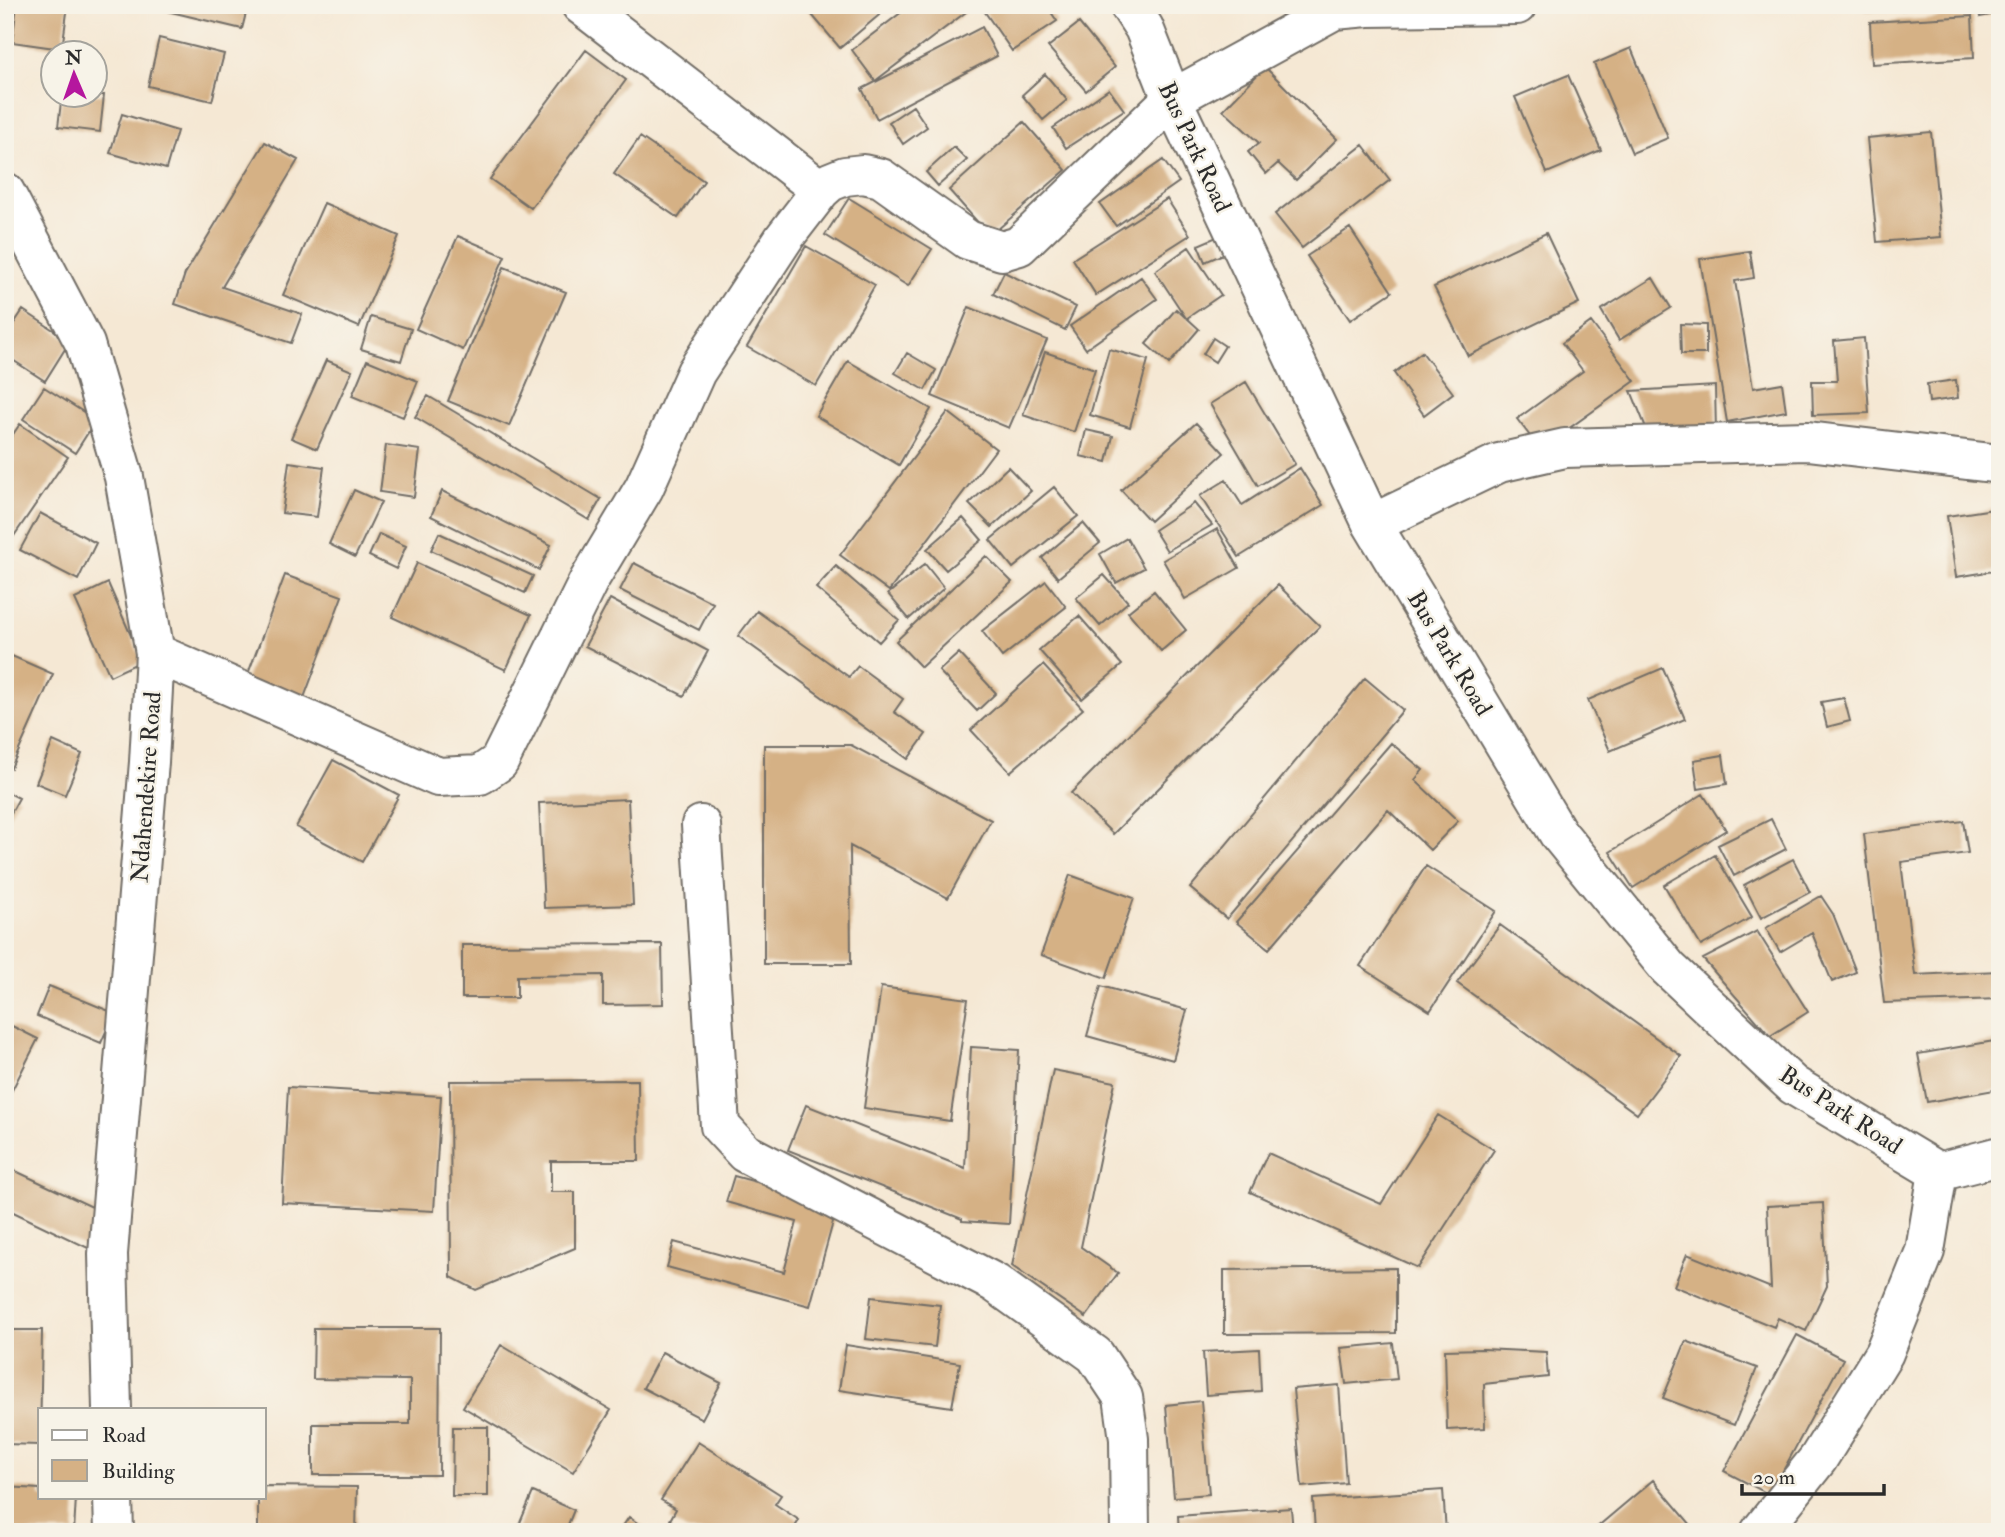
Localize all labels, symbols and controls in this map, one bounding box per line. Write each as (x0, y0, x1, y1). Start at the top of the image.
north arrow (38, 38, 108, 108)
text: N (64, 46, 83, 70)
street label: Bus Park Road (1151, 77, 1238, 218)
street label: Bus Park Road (1400, 585, 1499, 722)
street label: Ndahendekire Road (124, 690, 169, 884)
street label: Bus Park Road (1773, 1059, 1908, 1162)
legend (38, 1408, 266, 1498)
text: Road (102, 1422, 147, 1449)
scale bar (1742, 1453, 1884, 1497)
text: Building (102, 1458, 175, 1485)
text: 20 m (1753, 1464, 1795, 1491)

